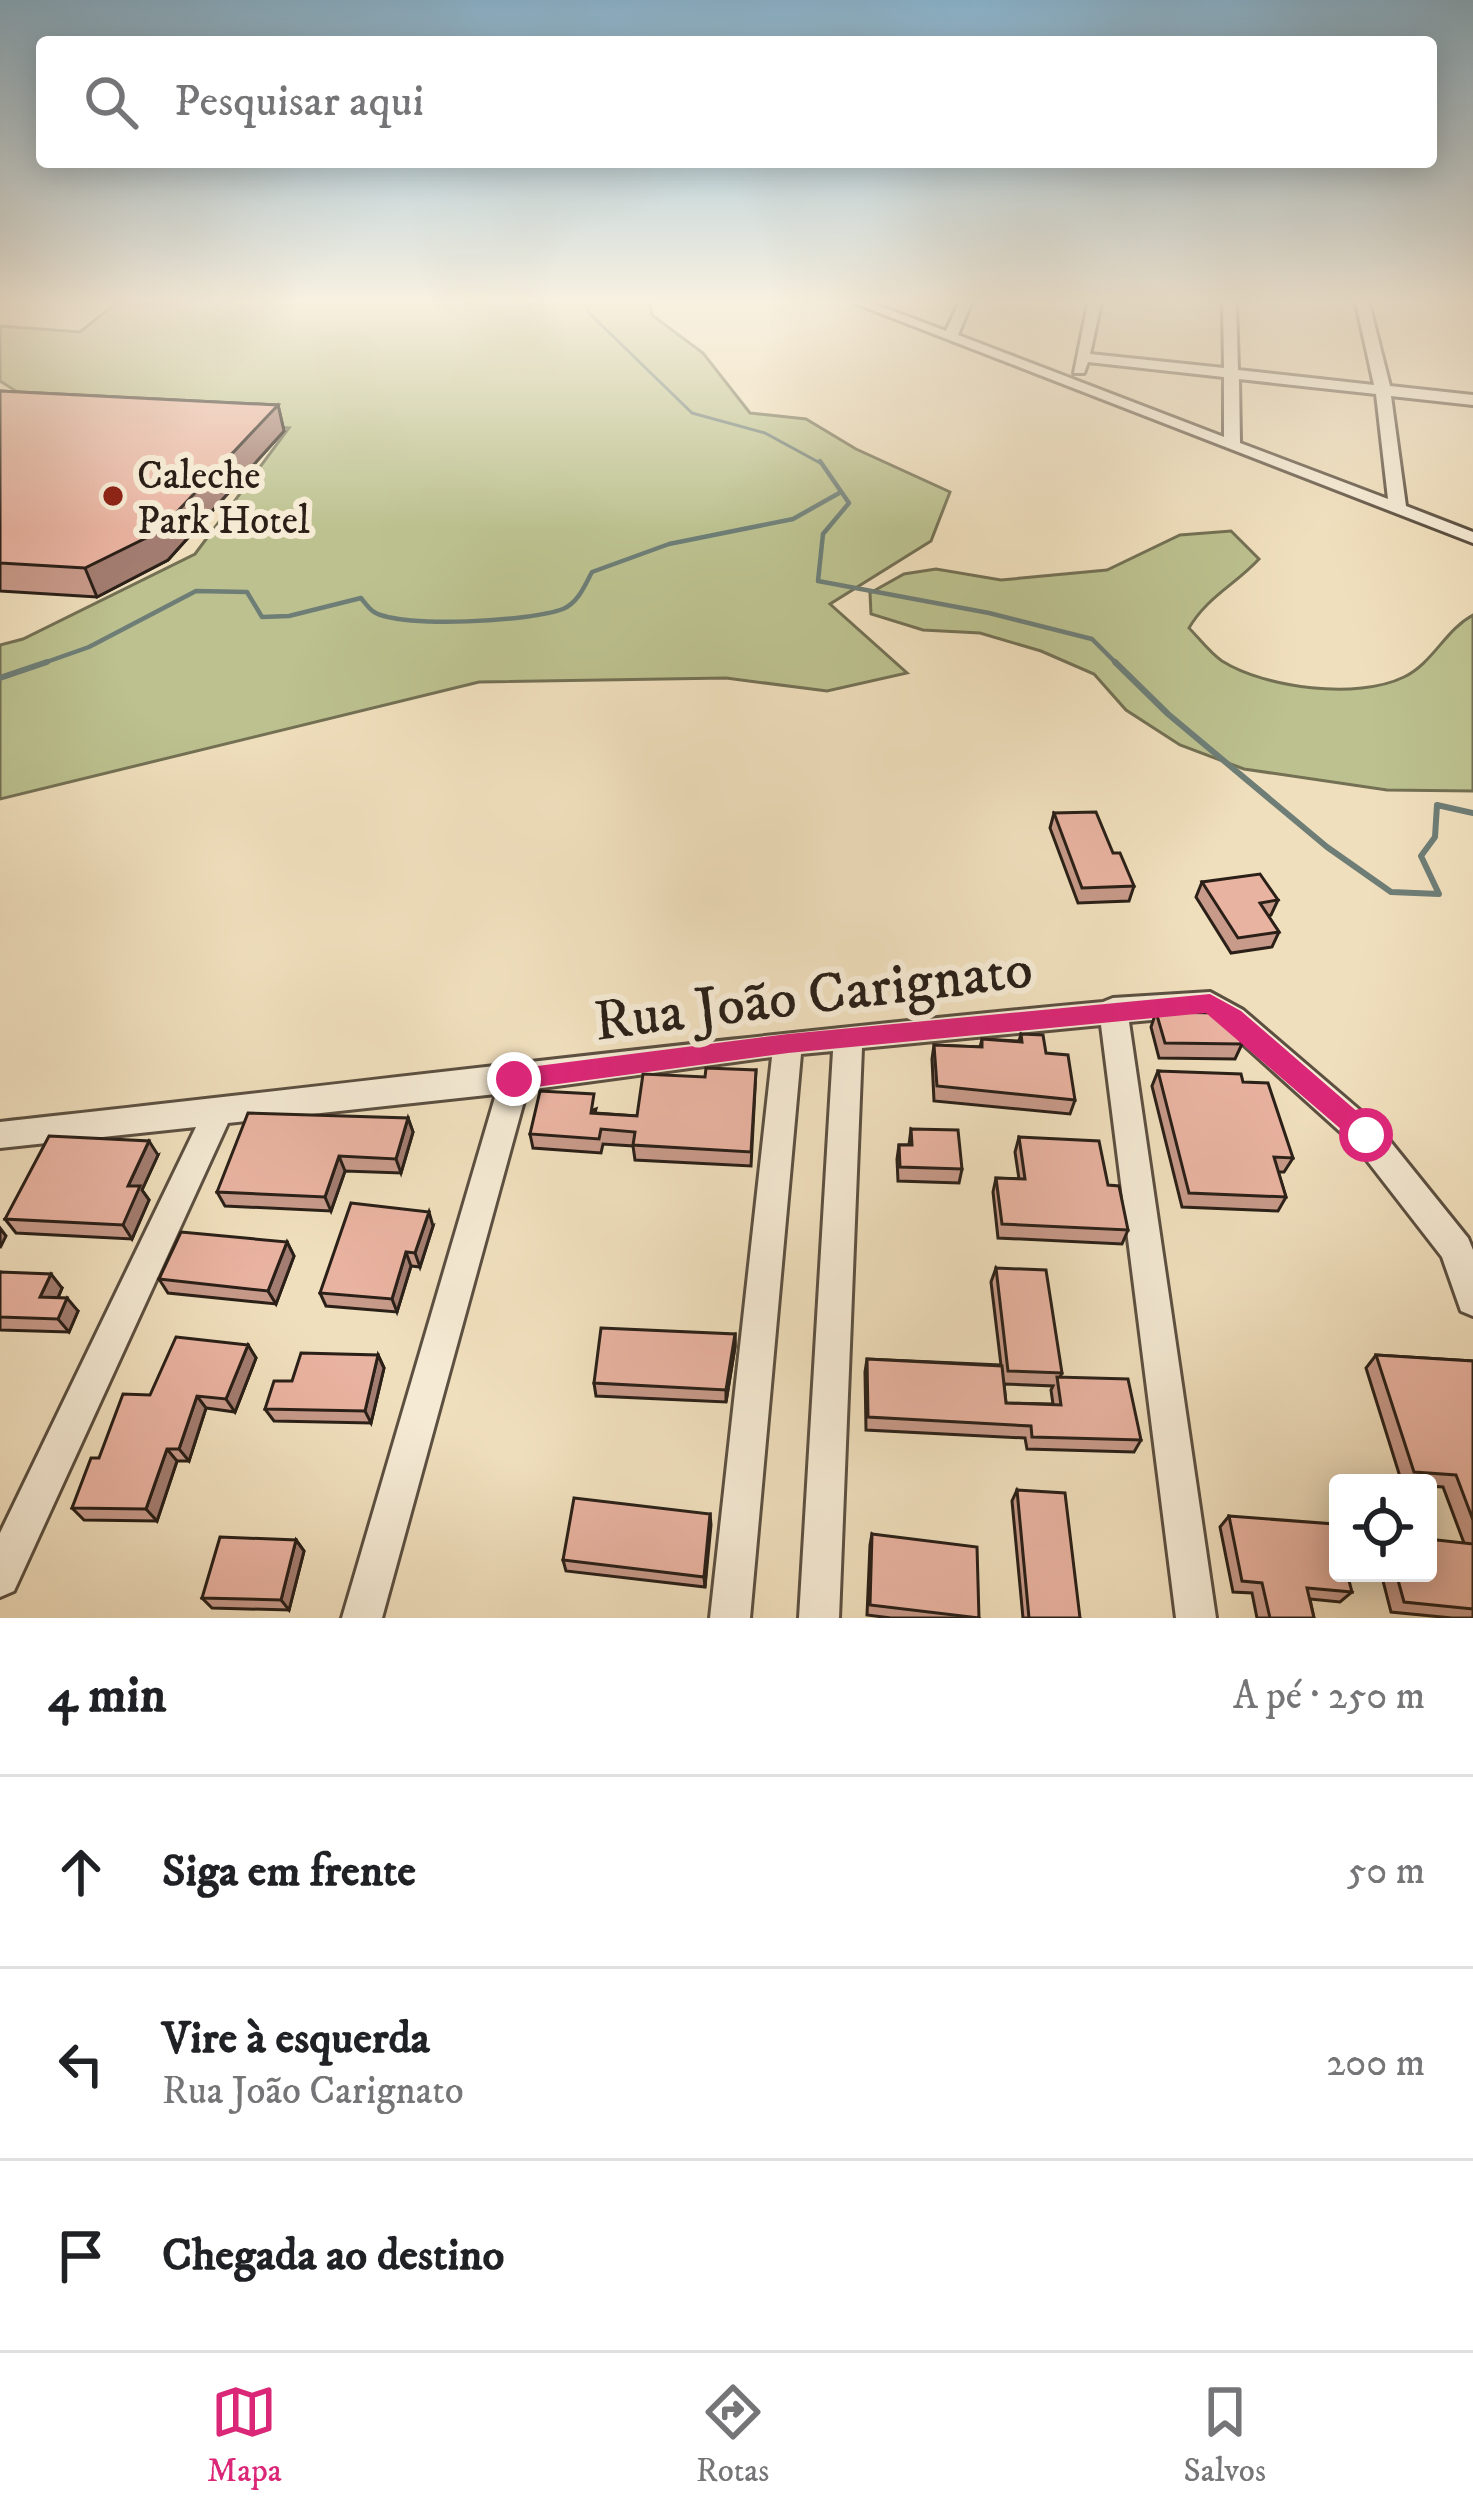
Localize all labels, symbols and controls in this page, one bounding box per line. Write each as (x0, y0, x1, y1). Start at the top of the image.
search box (36, 36, 1437, 168)
icon: search (78, 69, 144, 135)
text: Pesquisar aqui (174, 74, 424, 130)
place label: Caleche Park Hotel (137, 452, 310, 546)
marker: Caleche Park Hotel (100, 483, 126, 509)
street label: Rua João Carignato (590, 934, 1037, 1059)
route end (487, 1052, 541, 1106)
route start (1339, 1108, 1393, 1162)
map controls (1329, 1474, 1437, 1582)
button: locate (1329, 1474, 1437, 1582)
text: 4 min (48, 1664, 166, 1728)
text: A pé · 250 m (1233, 1672, 1425, 1721)
icon: ahead (48, 1839, 114, 1905)
text: Siga em frente (162, 1844, 416, 1900)
text: 50 m (1347, 1847, 1425, 1896)
text: Vire à esquerda (162, 2011, 430, 2067)
icon: left (48, 2031, 114, 2097)
text: 200 m (1326, 2039, 1425, 2088)
text: Rua João Carignato (162, 2067, 464, 2116)
icon: arrive (48, 2223, 114, 2289)
text: Chegada ao destino (162, 2228, 504, 2284)
tab: Mapa (207, 2379, 282, 2492)
tab: Rotas (696, 2379, 769, 2492)
tab: Salvos (1184, 2379, 1266, 2492)

